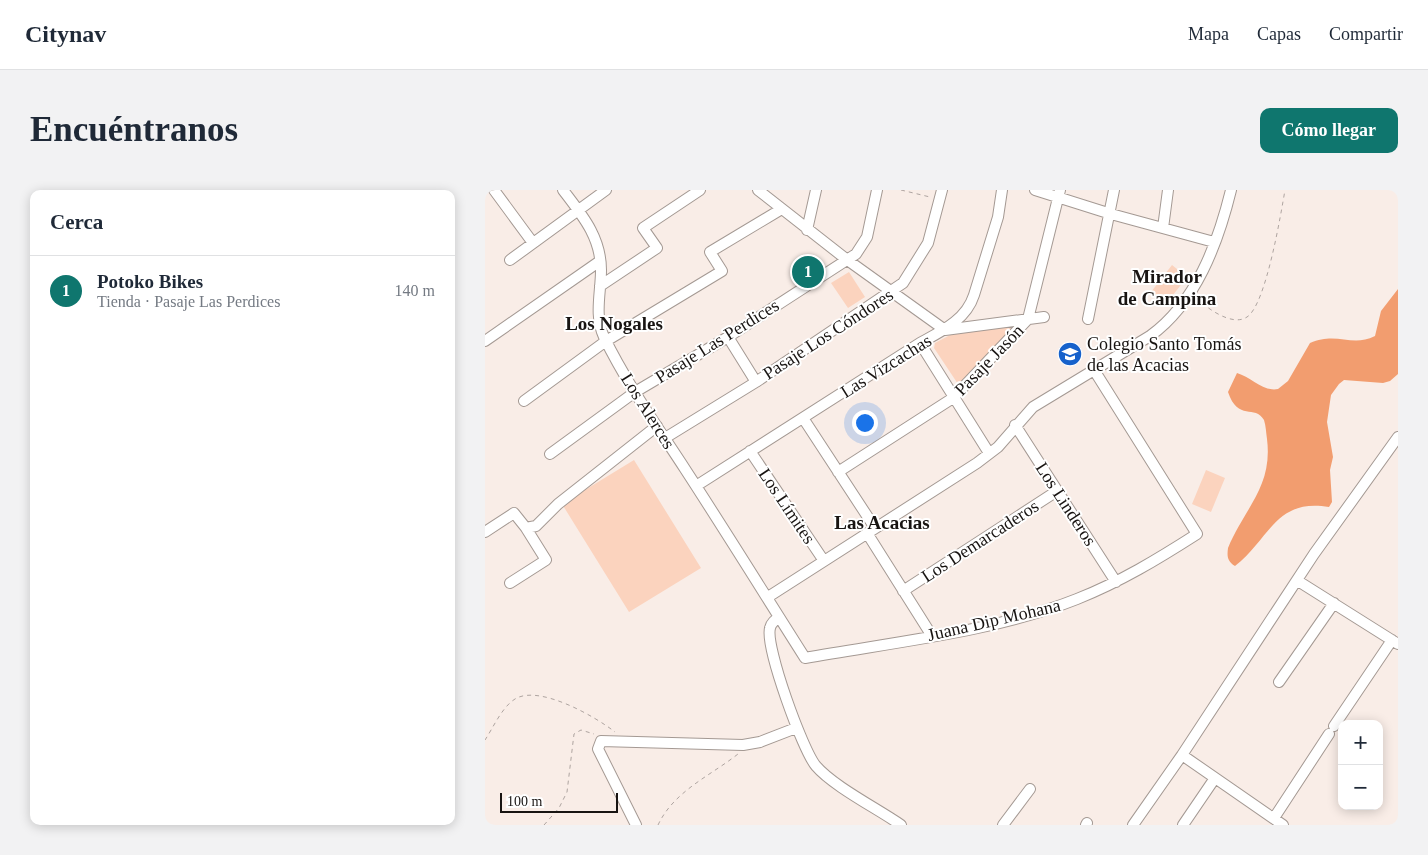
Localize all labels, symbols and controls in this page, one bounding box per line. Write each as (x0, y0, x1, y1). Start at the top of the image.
text: Citynav (25, 21, 106, 47)
text: Mapa (1188, 24, 1229, 44)
text: Capas (1257, 24, 1301, 44)
text: Compartir (1329, 24, 1403, 44)
button: Cómo llegar (1260, 108, 1398, 153)
text: Encuéntranos (30, 110, 238, 149)
text: Cerca (50, 210, 103, 234)
pin: 1 (792, 253, 824, 291)
district label: Mirador de Campina (1118, 266, 1217, 309)
text: Potoko Bikes (97, 271, 203, 292)
text: 1 (62, 282, 70, 299)
text: 140 m (395, 282, 435, 299)
street label: Pasaje Los Cóndores (759, 284, 897, 384)
text: Tienda · Pasaje Las Perdices (97, 293, 280, 310)
street label: Pasaje Las Perdices (652, 295, 782, 387)
district label: Los Nogales (565, 313, 663, 334)
street label: Pasaje Jasón (950, 321, 1028, 399)
street label: Las Vizcachas (837, 330, 935, 402)
place label: Colegio Santo Tomás de las Acacias (1087, 334, 1241, 375)
school or university icon: Colegio Santo Tomás de las Acacias (1057, 341, 1083, 367)
street label: Los Alerces (617, 369, 679, 453)
your location (852, 410, 878, 436)
street label: Los Linderos (1032, 459, 1100, 549)
street label: Los Límites (755, 465, 819, 547)
street label: Los Demarcaderos (918, 496, 1042, 586)
district label: Las Acacias (834, 512, 930, 533)
street label: Juana Dip Mohana (926, 595, 1063, 645)
map controls (1338, 720, 1383, 810)
button: + (1338, 720, 1383, 765)
button: − (1338, 765, 1383, 810)
scale bar (500, 790, 617, 813)
text: 100 m (507, 794, 542, 809)

